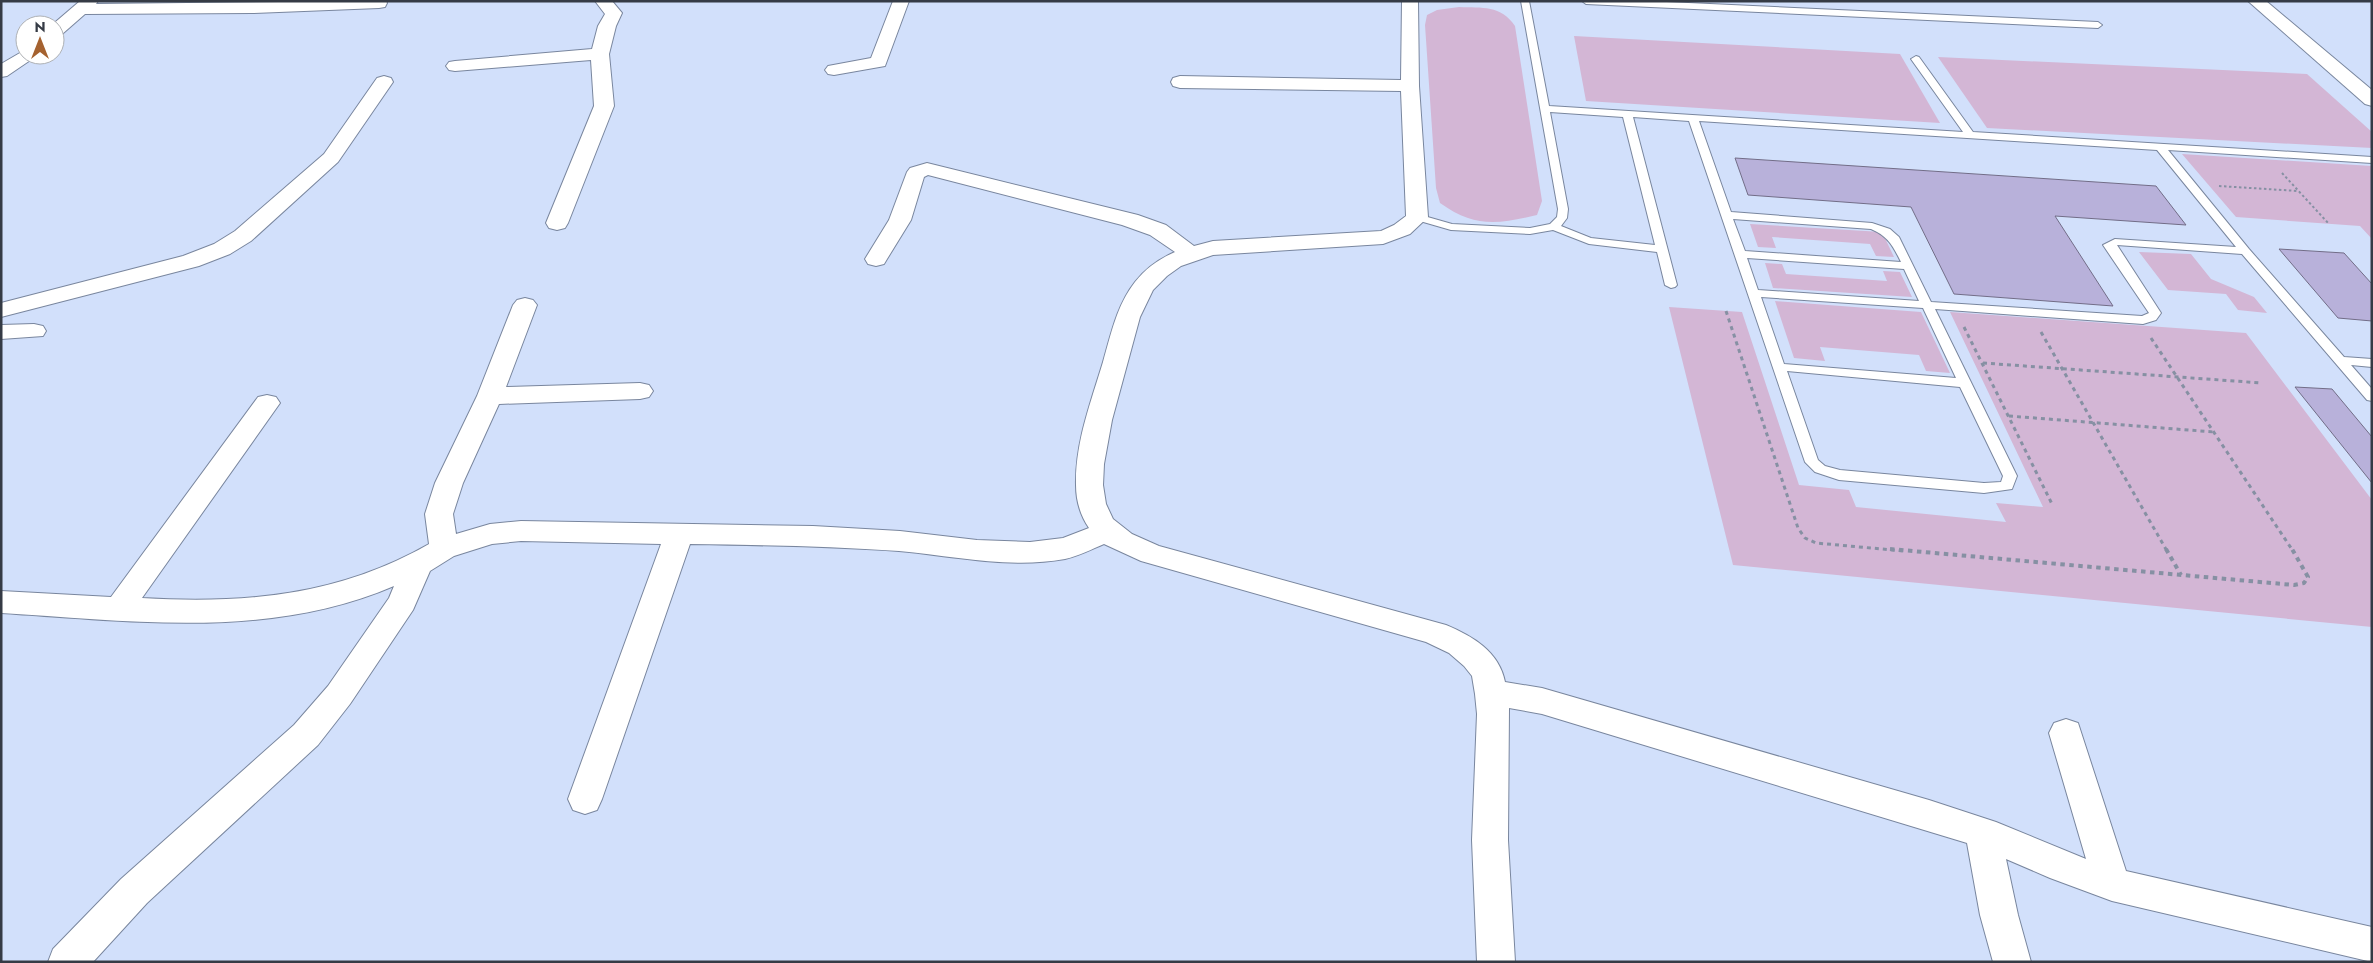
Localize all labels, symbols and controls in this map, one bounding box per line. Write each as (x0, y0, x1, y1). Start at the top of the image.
north arrow (15, 15, 65, 65)
text: N (34, 17, 46, 37)

